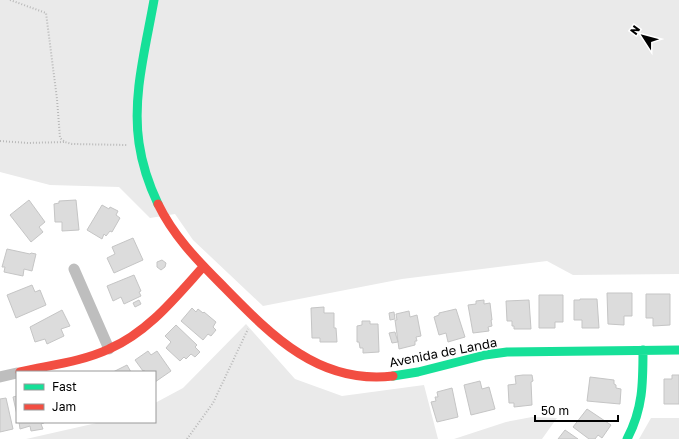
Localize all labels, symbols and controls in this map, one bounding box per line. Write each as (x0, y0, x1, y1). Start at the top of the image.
north arrow (623, 16, 663, 56)
text: N (627, 23, 642, 37)
street label: Avenida de Landa (388, 334, 498, 370)
legend (16, 371, 156, 423)
text: Fast (52, 379, 77, 394)
scale bar (535, 397, 618, 423)
text: Jam (52, 399, 76, 414)
text: 50 m (541, 403, 569, 418)

